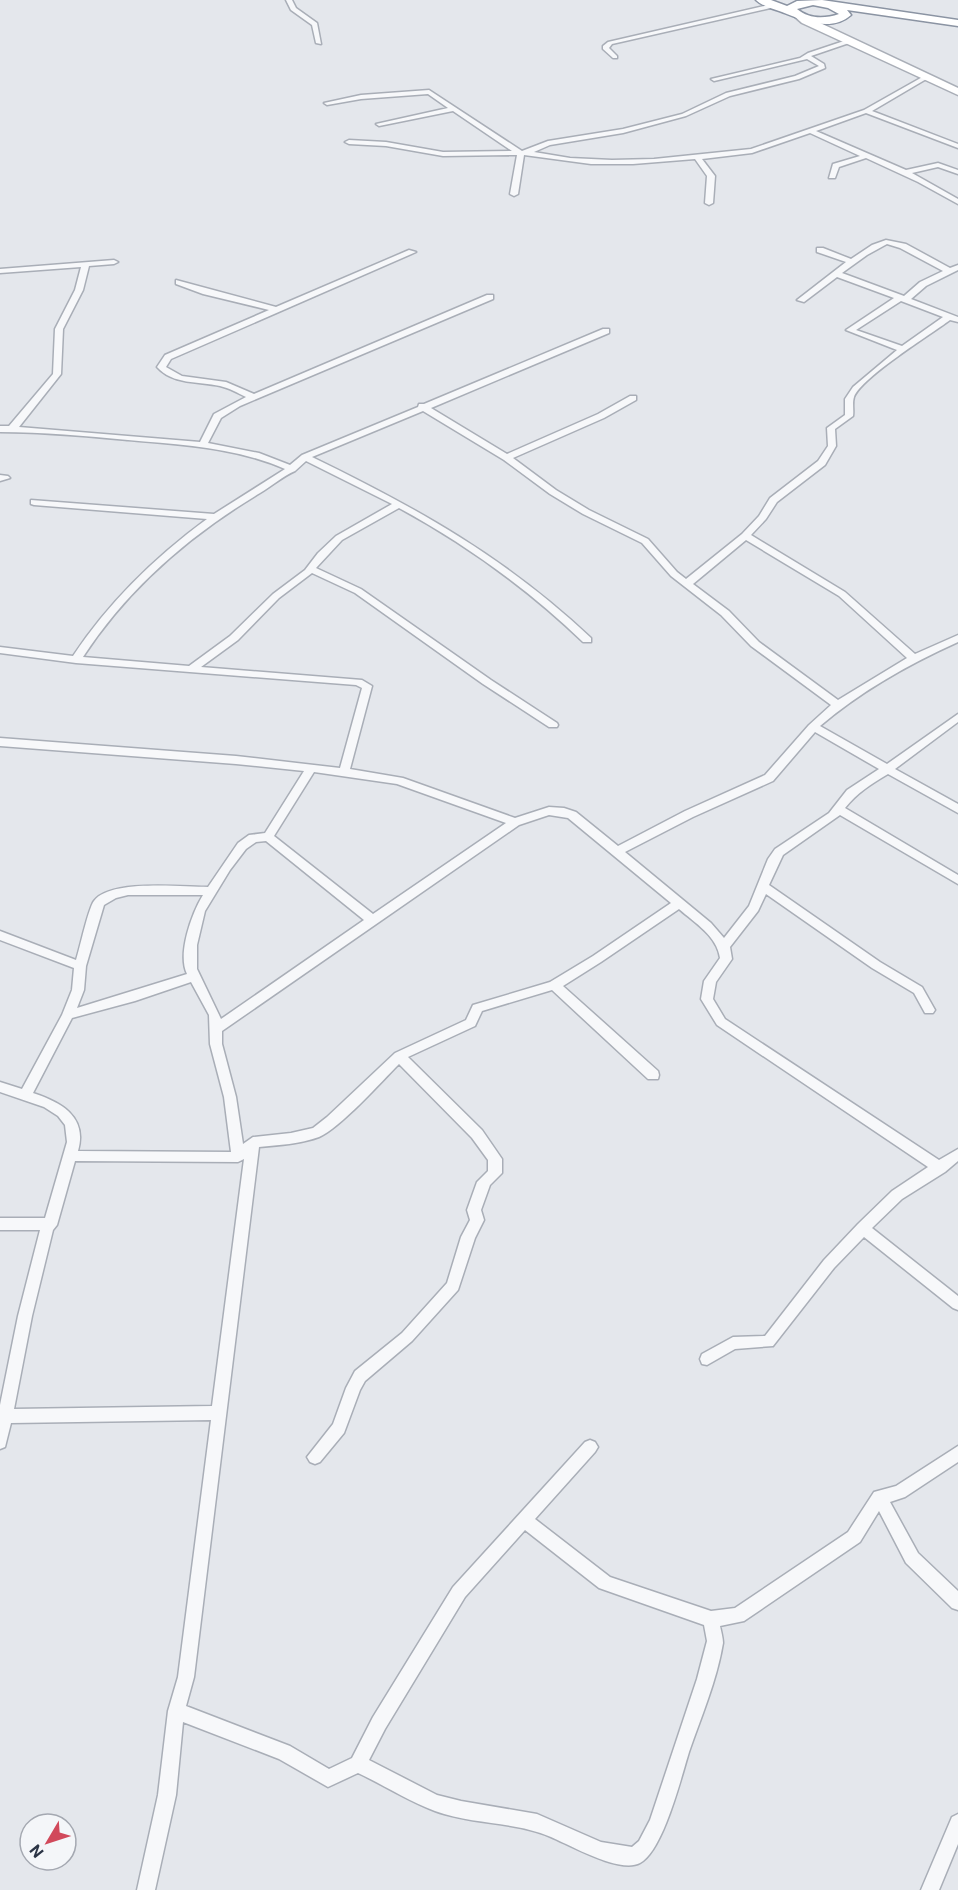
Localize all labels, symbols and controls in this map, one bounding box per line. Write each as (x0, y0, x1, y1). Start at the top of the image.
north arrow (18, 1812, 78, 1872)
text: N (26, 1841, 48, 1861)

